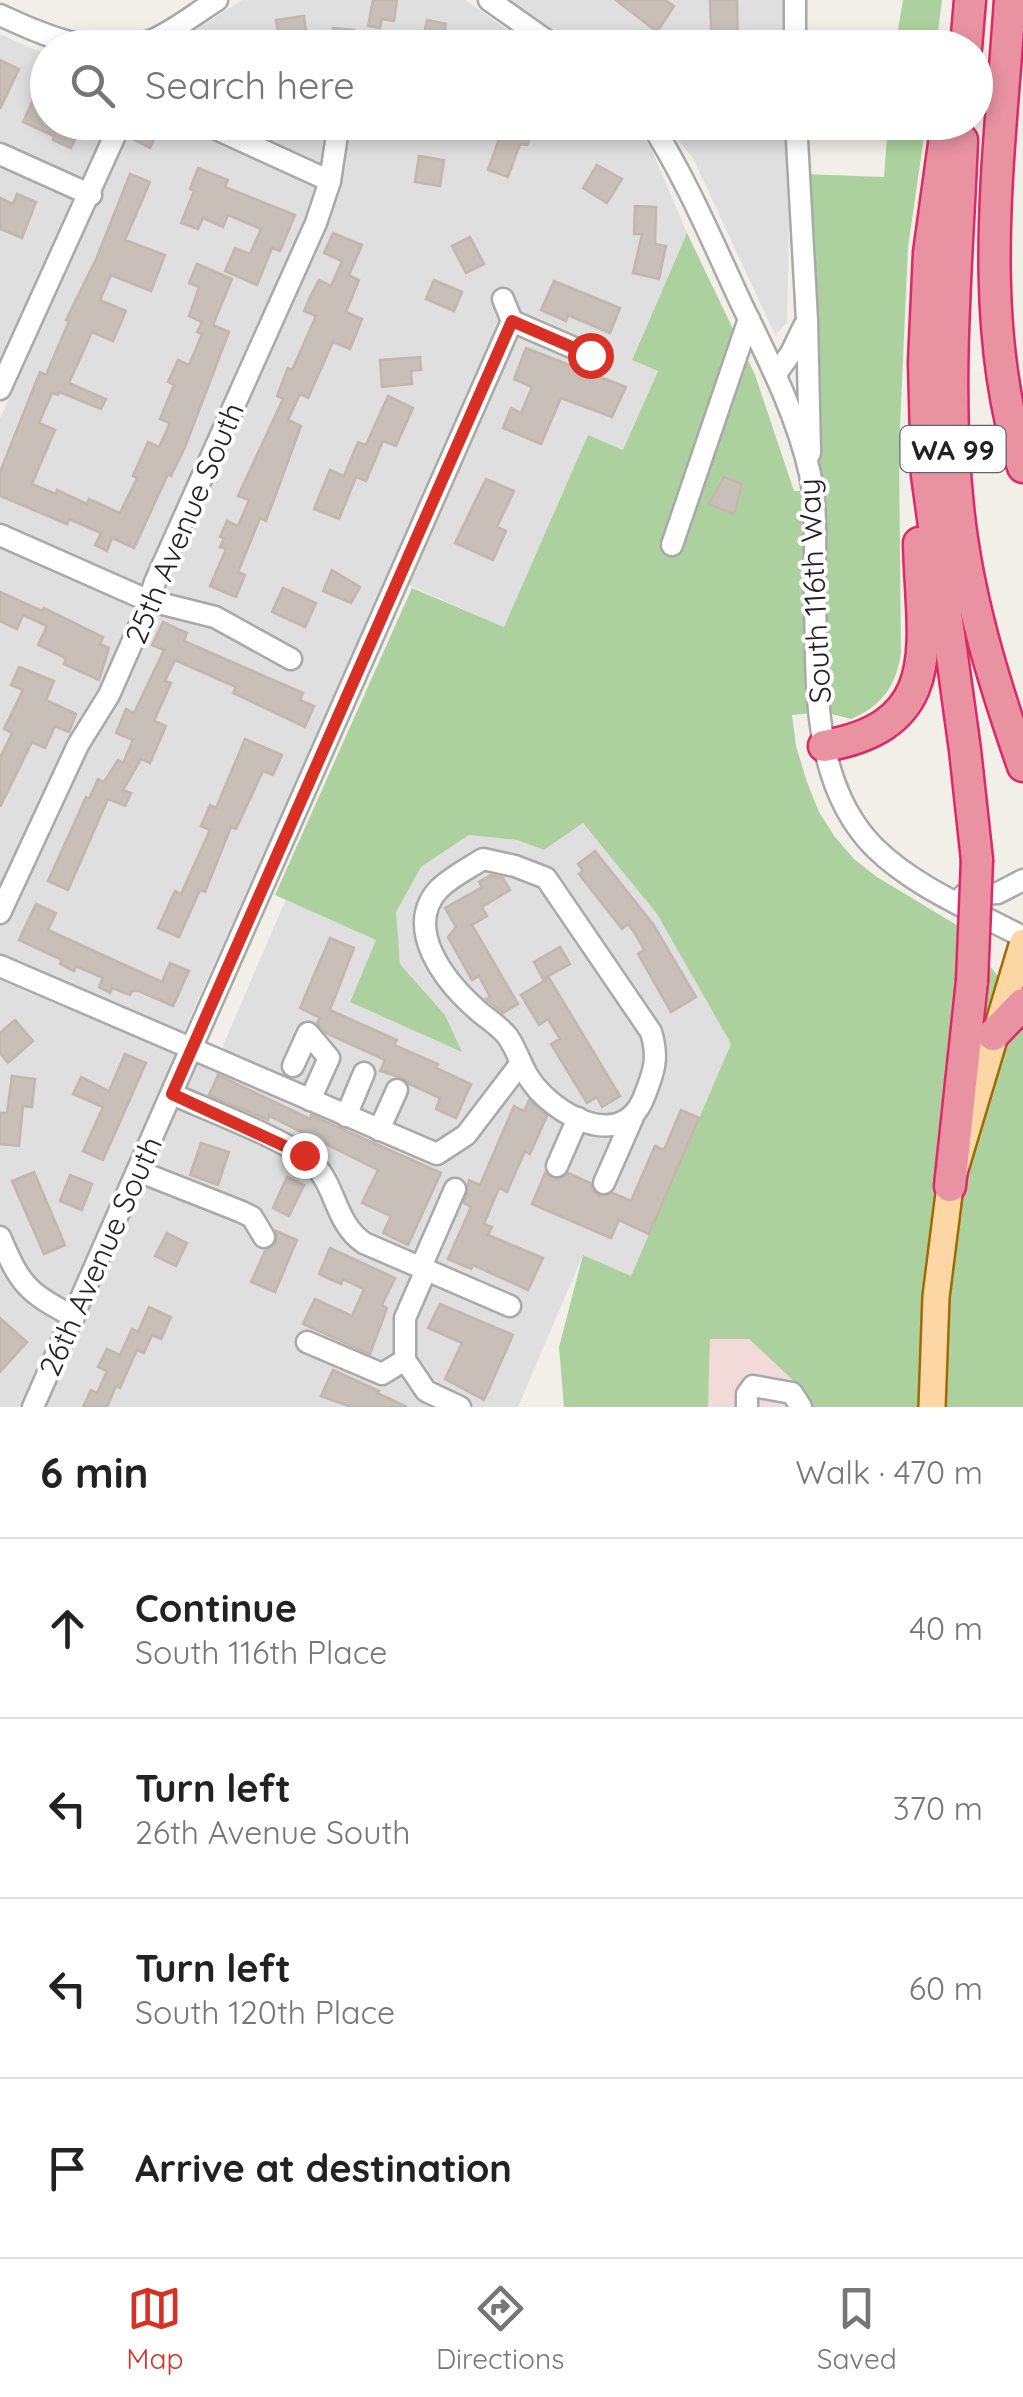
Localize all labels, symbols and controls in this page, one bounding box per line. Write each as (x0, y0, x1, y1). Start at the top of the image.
search box (30, 30, 993, 140)
icon: search (65, 58, 120, 113)
text: Search here (145, 61, 355, 109)
route start (568, 333, 614, 379)
street label: 25th Avenue South (116, 397, 252, 649)
road number: WA 99 (900, 426, 1006, 472)
street label: South 116th Way (789, 478, 839, 704)
street label: 26th Avenue South (30, 1130, 170, 1382)
route end (282, 1133, 328, 1179)
text: 6 min (40, 1446, 149, 1499)
text: Walk · 470 m (796, 1452, 983, 1492)
text: Continue (135, 1584, 297, 1632)
icon: ahead (40, 1601, 95, 1656)
text: 40 m (909, 1608, 983, 1648)
text: South 116th Place (135, 1632, 387, 1672)
text: Turn left (135, 1764, 291, 1812)
icon: left (40, 1781, 95, 1836)
text: 370 m (893, 1788, 983, 1828)
text: 26th Avenue South (135, 1812, 410, 1852)
text: Turn left (135, 1944, 291, 1992)
icon: left (40, 1961, 95, 2016)
text: 60 m (909, 1968, 983, 2008)
text: South 120th Place (135, 1992, 395, 2032)
icon: arrive (40, 2141, 95, 2196)
text: Arrive at destination (135, 2144, 512, 2192)
tab: Map (126, 2281, 183, 2376)
tab: Directions (436, 2281, 564, 2376)
tab: Saved (817, 2281, 897, 2376)

